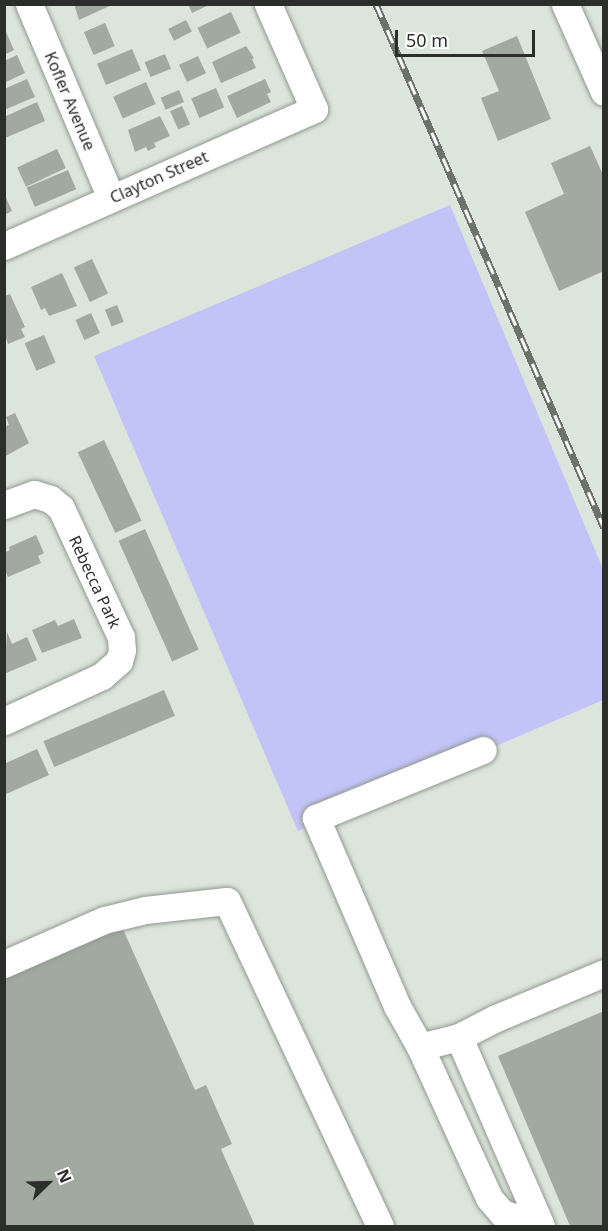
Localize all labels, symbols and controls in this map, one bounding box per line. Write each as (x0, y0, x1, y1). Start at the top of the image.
scale bar (398, 18, 538, 56)
text: 50 m (406, 28, 448, 52)
street label: Kofler Avenue (41, 49, 99, 153)
street label: Clayton Street (107, 147, 211, 207)
street label: Rebecca Park (65, 533, 125, 631)
north arrow (18, 1153, 78, 1213)
text: N (52, 1166, 77, 1186)

